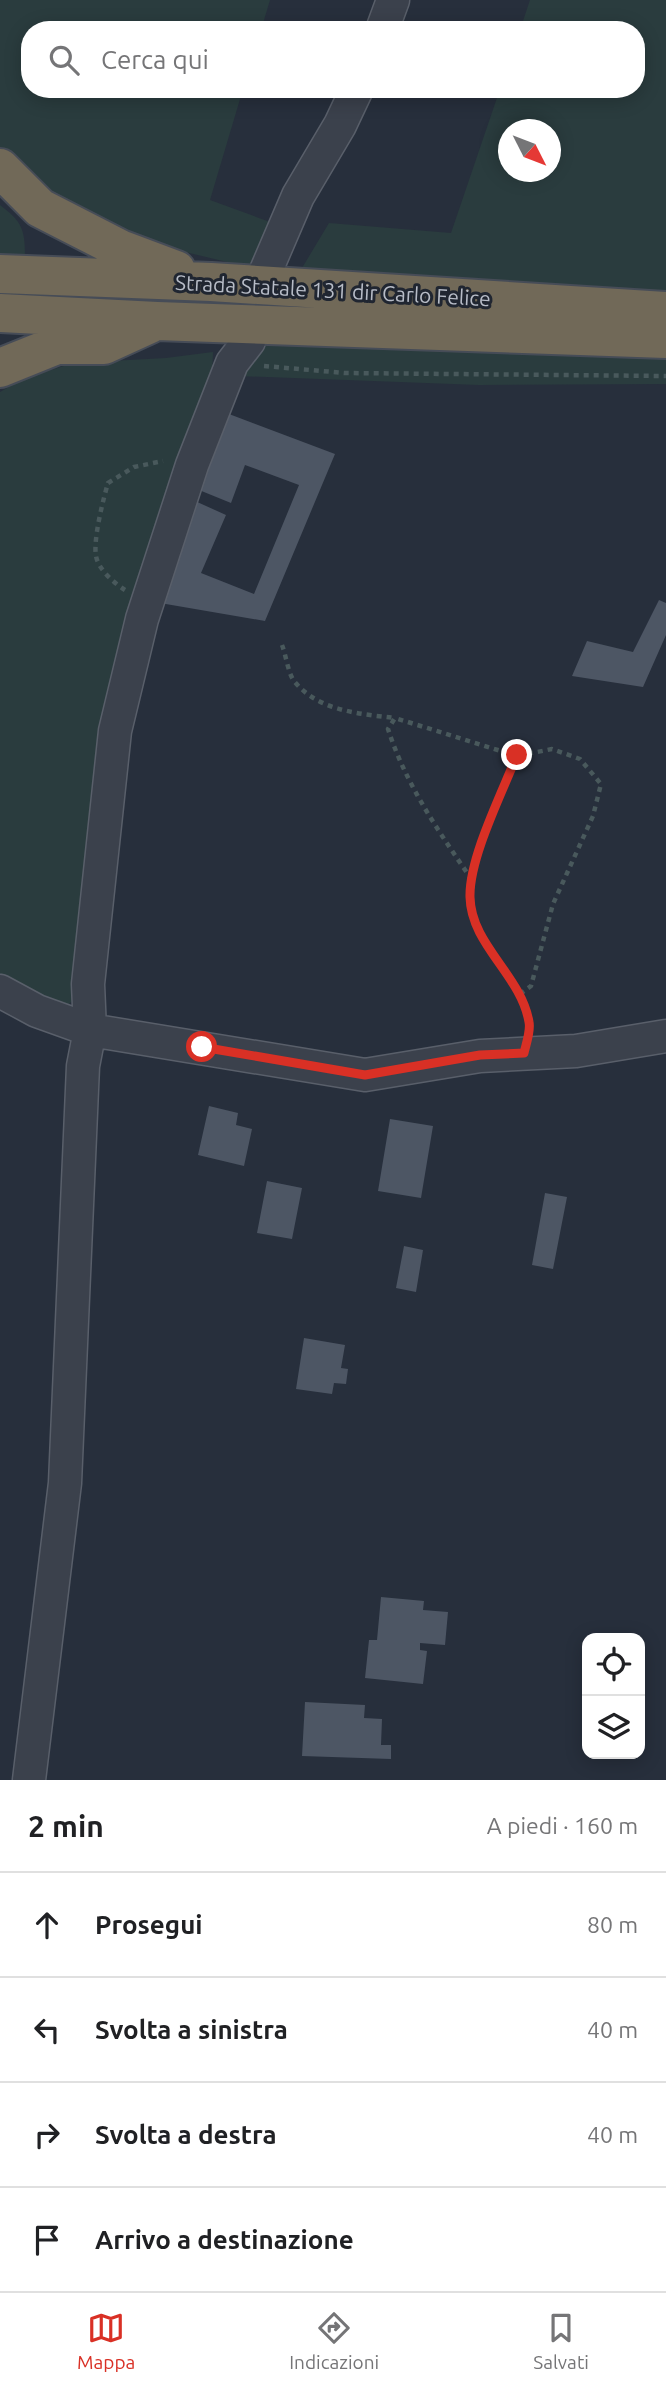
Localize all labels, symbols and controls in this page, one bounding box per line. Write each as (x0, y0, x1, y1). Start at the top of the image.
search box (21, 21, 645, 98)
icon: search (45, 41, 83, 79)
text: Cerca qui (101, 45, 209, 74)
north arrow (498, 119, 561, 182)
street label: Strada Statale 131 dir Carlo Felice (175, 270, 491, 310)
route end (501, 739, 532, 770)
route start (186, 1031, 217, 1062)
map controls (582, 1633, 645, 1759)
button: locate (582, 1633, 645, 1696)
button: layers (582, 1696, 645, 1759)
text: 2 min (28, 1809, 104, 1843)
text: A piedi · 160 m (487, 1813, 638, 1838)
icon: ahead (28, 1906, 66, 1944)
text: Prosegui (95, 1910, 203, 1939)
text: 80 m (587, 1912, 638, 1937)
icon: left (28, 2011, 66, 2049)
text: Svolta a sinistra (95, 2015, 288, 2044)
text: 40 m (587, 2017, 638, 2042)
icon: right (28, 2116, 66, 2154)
text: Svolta a destra (95, 2120, 277, 2149)
text: 40 m (587, 2122, 638, 2147)
icon: arrive (28, 2221, 66, 2259)
text: Arrivo a destinazione (95, 2225, 354, 2254)
tab: Mappa (77, 2309, 135, 2373)
tab: Indicazioni (289, 2309, 379, 2373)
tab: Salvati (533, 2309, 589, 2373)

